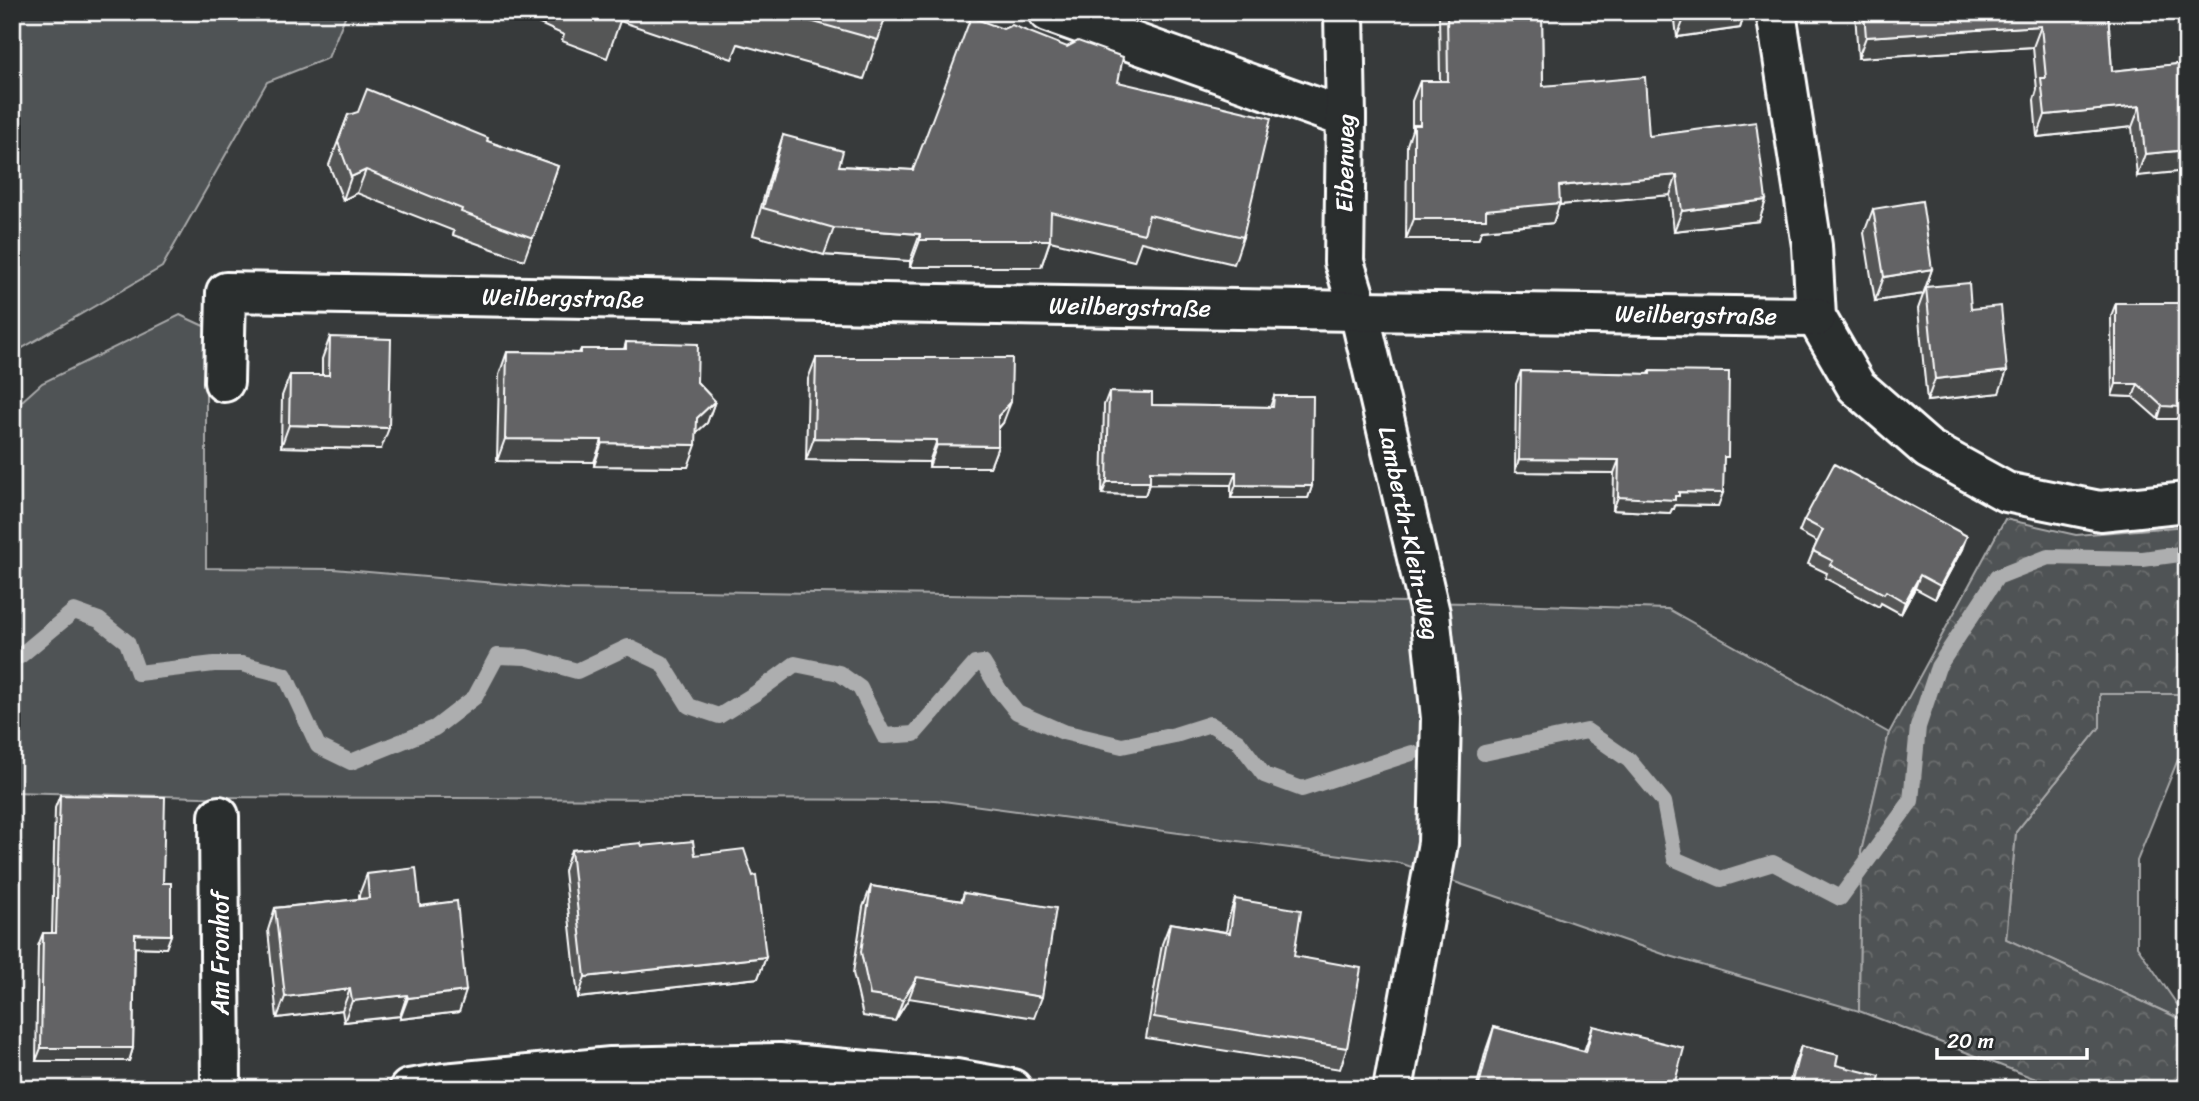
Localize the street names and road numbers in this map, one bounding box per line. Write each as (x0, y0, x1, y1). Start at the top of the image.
street label: Eibenweg (1323, 113, 1367, 213)
street label: Weilbergstraße (482, 276, 644, 320)
street label: Weilbergstraße (1049, 285, 1211, 329)
street label: Weilbergstraße (1615, 293, 1777, 337)
street label: Lamberth-Klein-Weg (1366, 422, 1452, 644)
street label: Am Fronhof (199, 889, 241, 1016)

